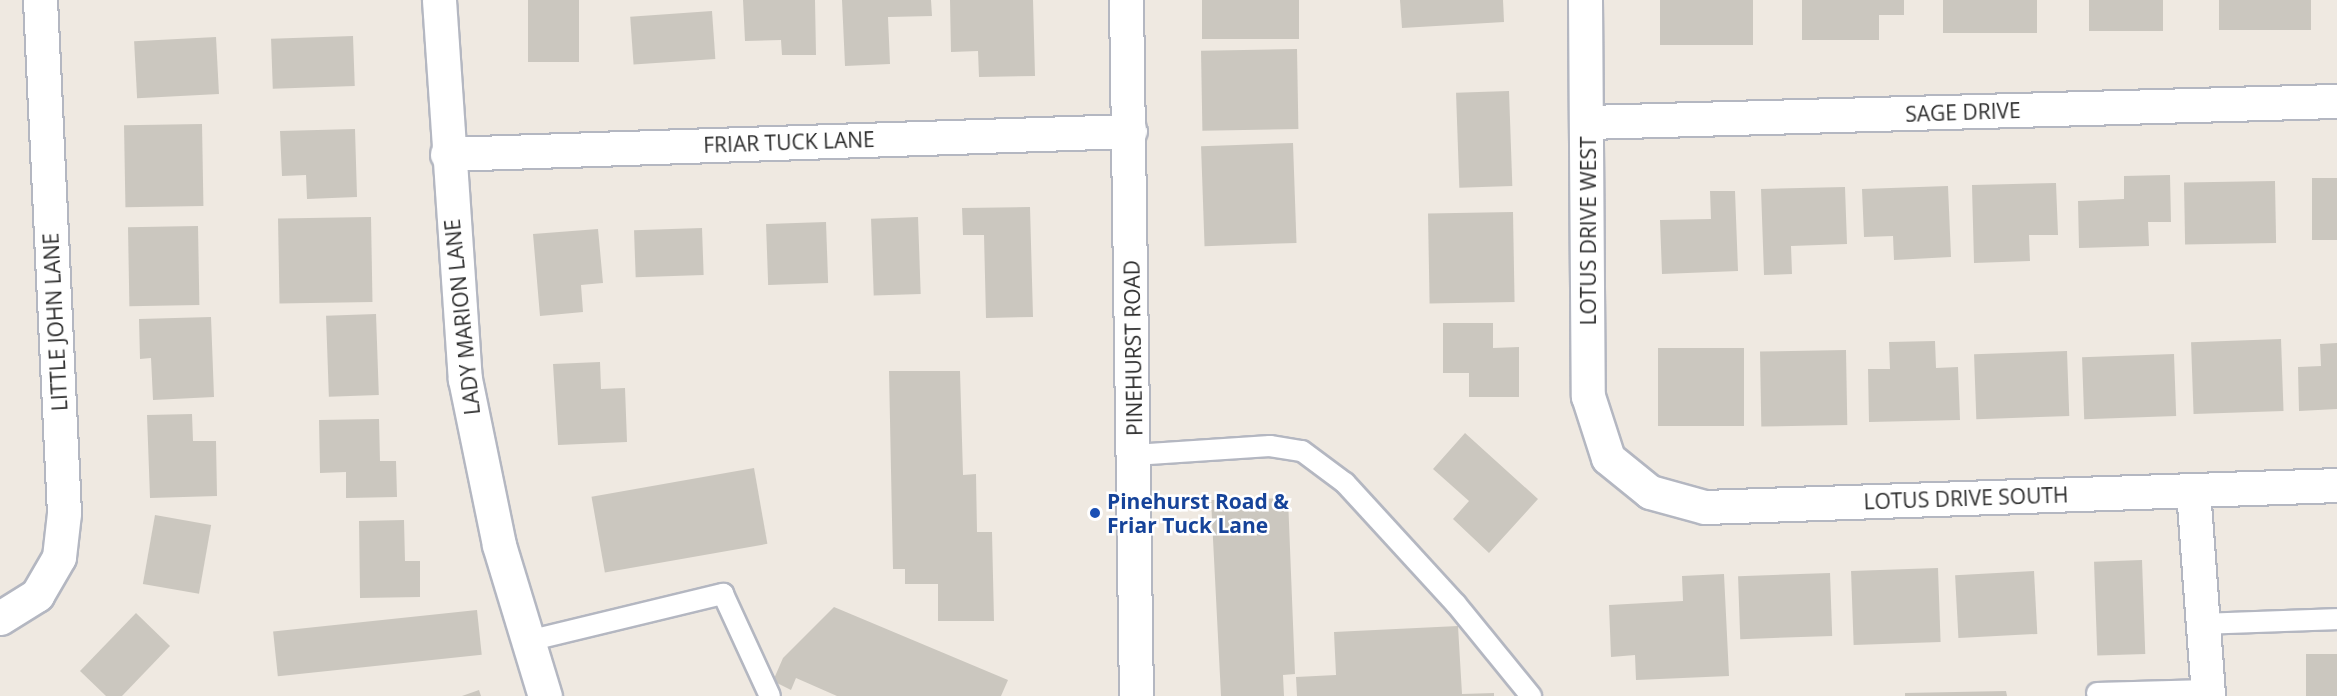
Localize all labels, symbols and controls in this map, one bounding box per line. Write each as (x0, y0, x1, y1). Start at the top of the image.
street label: SAGE DRIVE (1905, 97, 2021, 127)
street label: FRIAR TUCK LANE (703, 126, 875, 158)
street label: LOTUS DRIVE WEST (1575, 137, 1601, 325)
street label: LADY MARION LANE (439, 218, 485, 416)
street label: LITTLE JOHN LANE (38, 232, 72, 412)
street label: PINEHURST ROAD (1119, 260, 1147, 436)
street label: LOTUS DRIVE SOUTH (1863, 482, 2069, 514)
place label: Pinehurst Road & Friar Tuck Lane (1107, 488, 1289, 538)
marker: Pinehurst Road & Friar Tuck Lane (1088, 506, 1102, 520)

